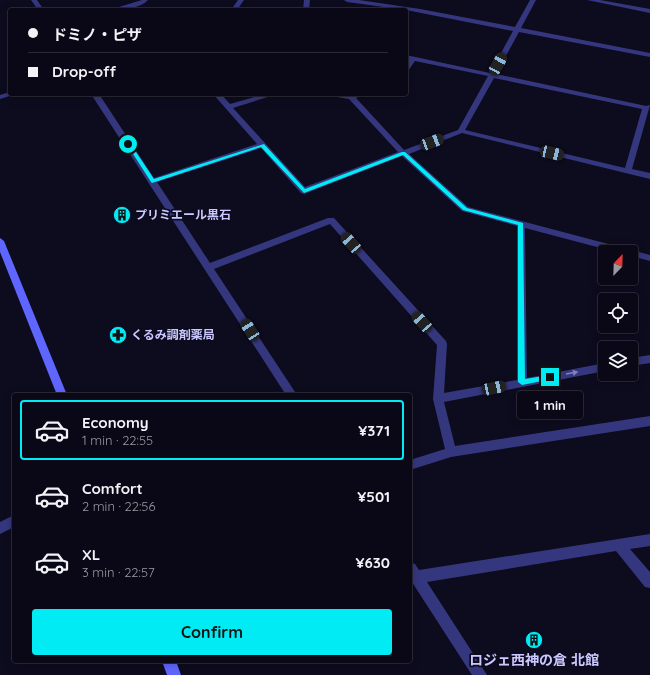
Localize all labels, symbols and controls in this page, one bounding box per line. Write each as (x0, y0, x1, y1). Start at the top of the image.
text: ドミノ・ピザ (52, 25, 142, 44)
car (487, 51, 509, 77)
text: Drop-off (52, 62, 116, 81)
car (419, 132, 445, 152)
route start (119, 135, 137, 153)
car (539, 144, 565, 162)
building icon: プリミエール黒石 (112, 205, 132, 225)
place label: プリミエール黒石 (135, 207, 231, 222)
car (339, 230, 363, 256)
north arrow (598, 245, 638, 285)
map controls (598, 245, 638, 381)
button: locate (598, 293, 638, 333)
car (410, 309, 434, 335)
car (238, 317, 262, 343)
pharmacy icon: くるみ調剤薬局 (108, 325, 128, 345)
place label: くるみ調剤薬局 (131, 327, 215, 342)
button: layers (598, 341, 638, 381)
route end (541, 368, 559, 386)
one-way arrow (566, 370, 579, 376)
car (481, 380, 507, 396)
callout: 1 min (517, 391, 583, 419)
text: 1 min (534, 397, 566, 413)
icon: car (34, 412, 70, 448)
text: Economy (82, 413, 149, 432)
text: ¥371 (358, 421, 390, 440)
text: 1 min · 22:55 (82, 432, 153, 448)
icon: car (34, 478, 70, 514)
text: Comfort (82, 479, 143, 498)
text: ¥501 (357, 487, 390, 506)
text: 2 min · 22:56 (82, 498, 155, 514)
icon: car (34, 544, 70, 580)
text: XL (82, 545, 100, 564)
text: ¥630 (355, 553, 390, 572)
text: 3 min · 22:57 (82, 564, 155, 580)
button: Confirm (32, 609, 392, 655)
building icon: ロジェ西神の倉 北館 (524, 630, 544, 650)
place label: ロジェ西神の倉 北館 (469, 651, 599, 669)

